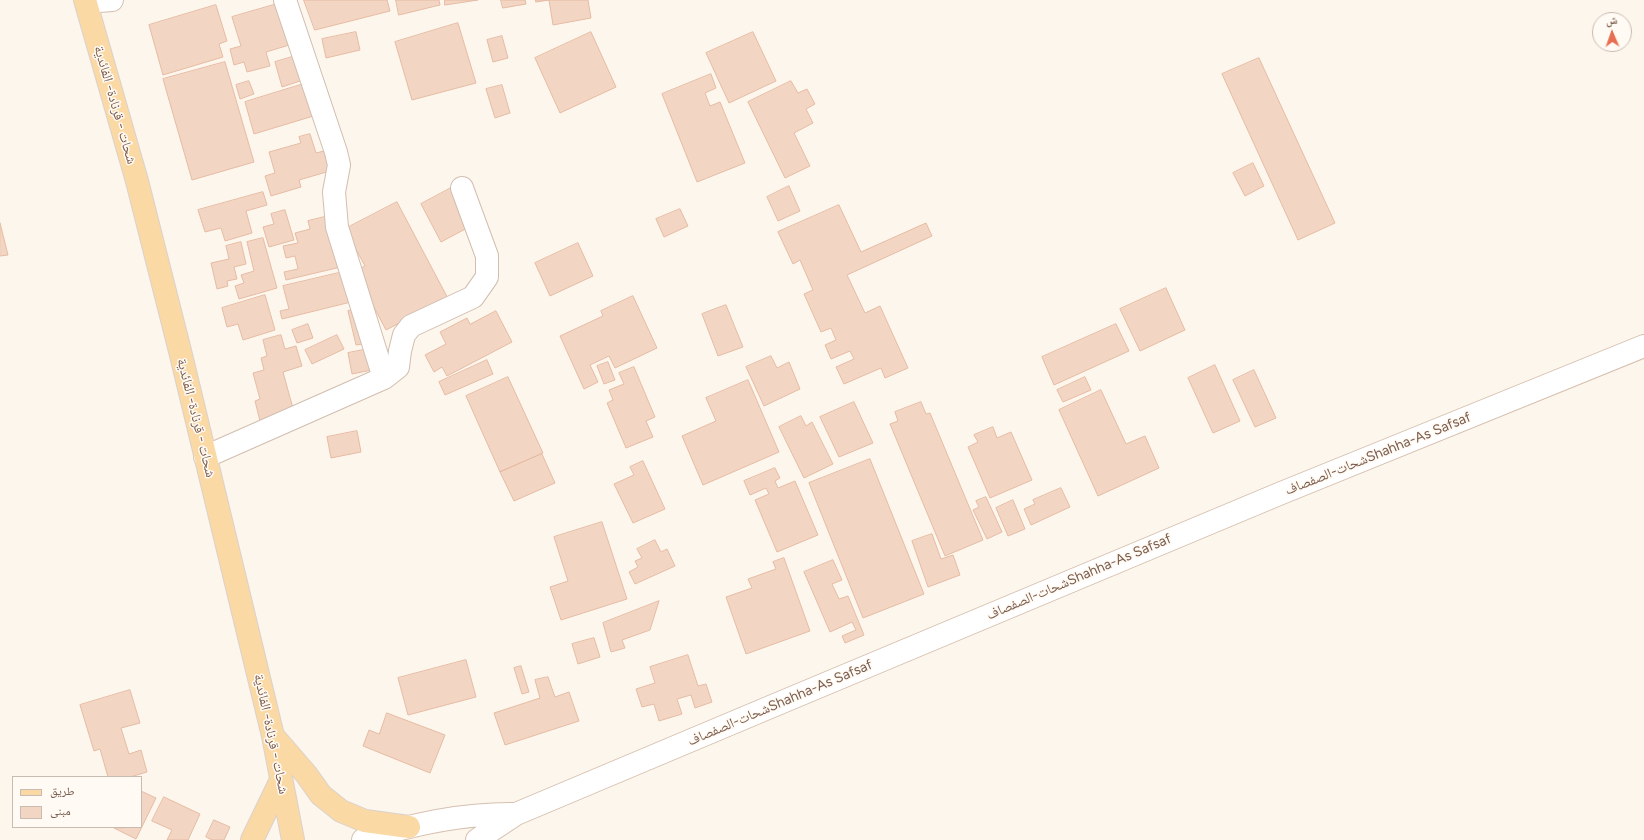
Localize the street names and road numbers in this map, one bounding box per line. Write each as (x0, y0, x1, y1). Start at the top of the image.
street label: شحات - قرنادة- الفائدية (90, 44, 140, 166)
street label: شحات - قرنادة- الفائدية (173, 357, 219, 479)
street label: شحات-الصفصافShahha-As Safsaf (1283, 409, 1473, 499)
street label: شحات-الصفصافShahha-As Safsaf (984, 530, 1174, 624)
street label: شحات-الصفصافShahha-As Safsaf (685, 656, 875, 750)
street label: شحات - قرنادة- الفائدية (250, 672, 292, 796)

